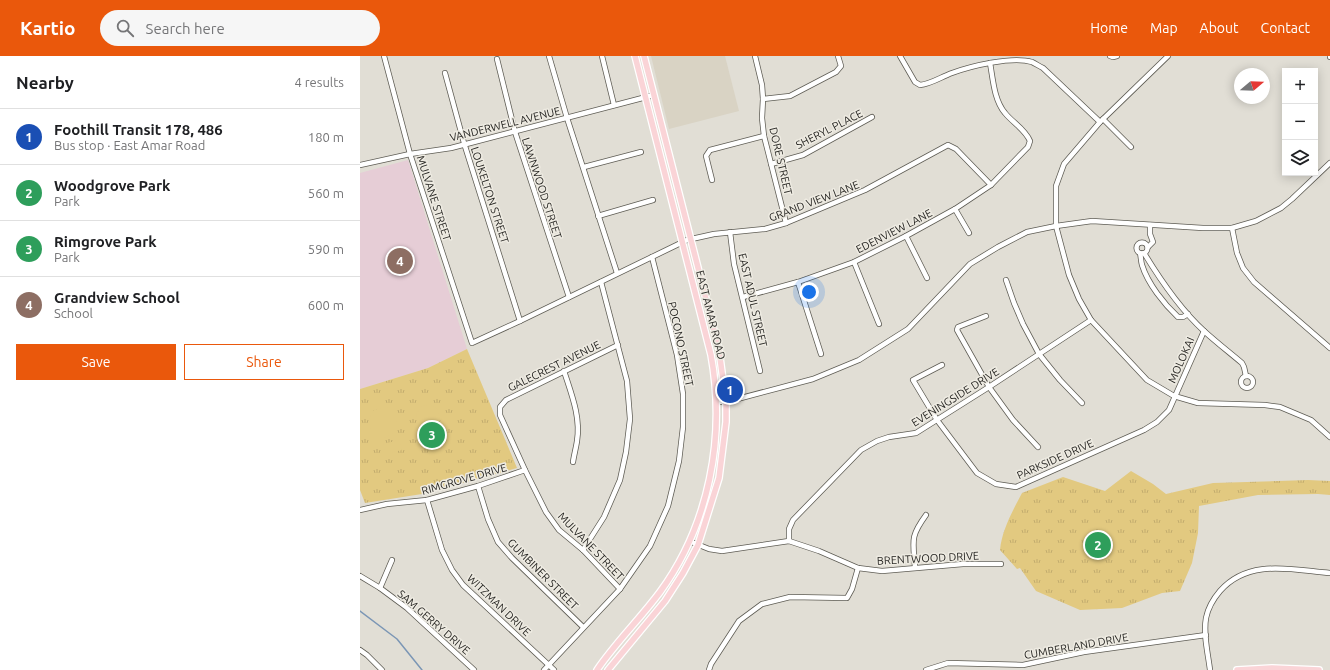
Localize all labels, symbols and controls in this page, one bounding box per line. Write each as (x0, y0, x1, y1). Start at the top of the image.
search box (100, 10, 380, 46)
text: Kartio (20, 17, 76, 39)
icon: search (114, 17, 136, 39)
text: Search here (146, 20, 225, 37)
text: Home (1090, 20, 1128, 36)
text: Map (1150, 20, 1178, 36)
text: About (1200, 20, 1239, 36)
text: Contact (1261, 20, 1310, 36)
north arrow (1234, 68, 1270, 104)
map controls (1282, 68, 1318, 176)
button: + (1282, 68, 1318, 104)
text: Nearby (16, 73, 74, 92)
text: 4 results (294, 75, 344, 89)
street label: VANDERWELL AVENUE (448, 104, 562, 144)
button: − (1282, 104, 1318, 140)
street label: SHERYL PLACE (794, 107, 864, 151)
text: Foothill Transit 178, 486 (54, 121, 223, 138)
street label: DORE STREET (767, 126, 795, 196)
text: 1 (25, 130, 33, 144)
text: 180 m (308, 130, 344, 144)
street label: LAWNWOOD STREET (520, 136, 564, 240)
text: Bus stop · East Amar Road (54, 138, 205, 152)
button: layers (1282, 140, 1318, 176)
street label: LOUKELTON STREET (469, 145, 511, 245)
street label: MULVANE STREET (415, 154, 453, 242)
text: Woodgrove Park (54, 177, 171, 194)
street label: GRAND VIEW LANE (767, 178, 861, 224)
text: 2 (25, 186, 33, 200)
text: 560 m (308, 186, 344, 200)
text: Park (54, 194, 80, 208)
street label: EDENVIEW LANE (854, 207, 934, 255)
text: Rimgrove Park (54, 233, 157, 250)
text: 3 (25, 242, 33, 256)
text: 590 m (308, 242, 344, 256)
pin: 4 (387, 246, 413, 276)
text: Park (54, 250, 80, 264)
street label: EAST ADUL STREET (736, 252, 770, 348)
street label: EAST AMAR ROAD (694, 269, 728, 361)
your location (799, 282, 819, 302)
text: Grandview School (54, 289, 180, 306)
text: 4 (25, 298, 33, 312)
text: 600 m (308, 298, 344, 312)
street label: POCONO STREET (666, 301, 696, 387)
text: School (54, 306, 93, 320)
street label: MOLOKAI (1166, 335, 1196, 385)
street label: GALECREST AVENUE (506, 338, 602, 394)
button: Save (16, 344, 176, 380)
button: Share (184, 344, 344, 380)
street label: EVENINGSIDE DRIVE (909, 365, 1001, 429)
pin: 1 (717, 375, 743, 405)
pin: 3 (419, 420, 445, 450)
street label: PARKSIDE DRIVE (1015, 437, 1095, 481)
street label: RIMGROVE DRIVE (420, 461, 508, 497)
street label: MULVANE STREET (556, 510, 626, 582)
pin: 2 (1085, 530, 1111, 560)
street label: GUMBINER STREET (505, 536, 581, 612)
street label: BRENTWOOD DRIVE (877, 549, 979, 567)
street label: WITZMAN DRIVE (465, 572, 533, 638)
street label: SAM GERRY DRIVE (396, 587, 472, 657)
street label: CUMBERLAND DRIVE (1023, 631, 1129, 661)

